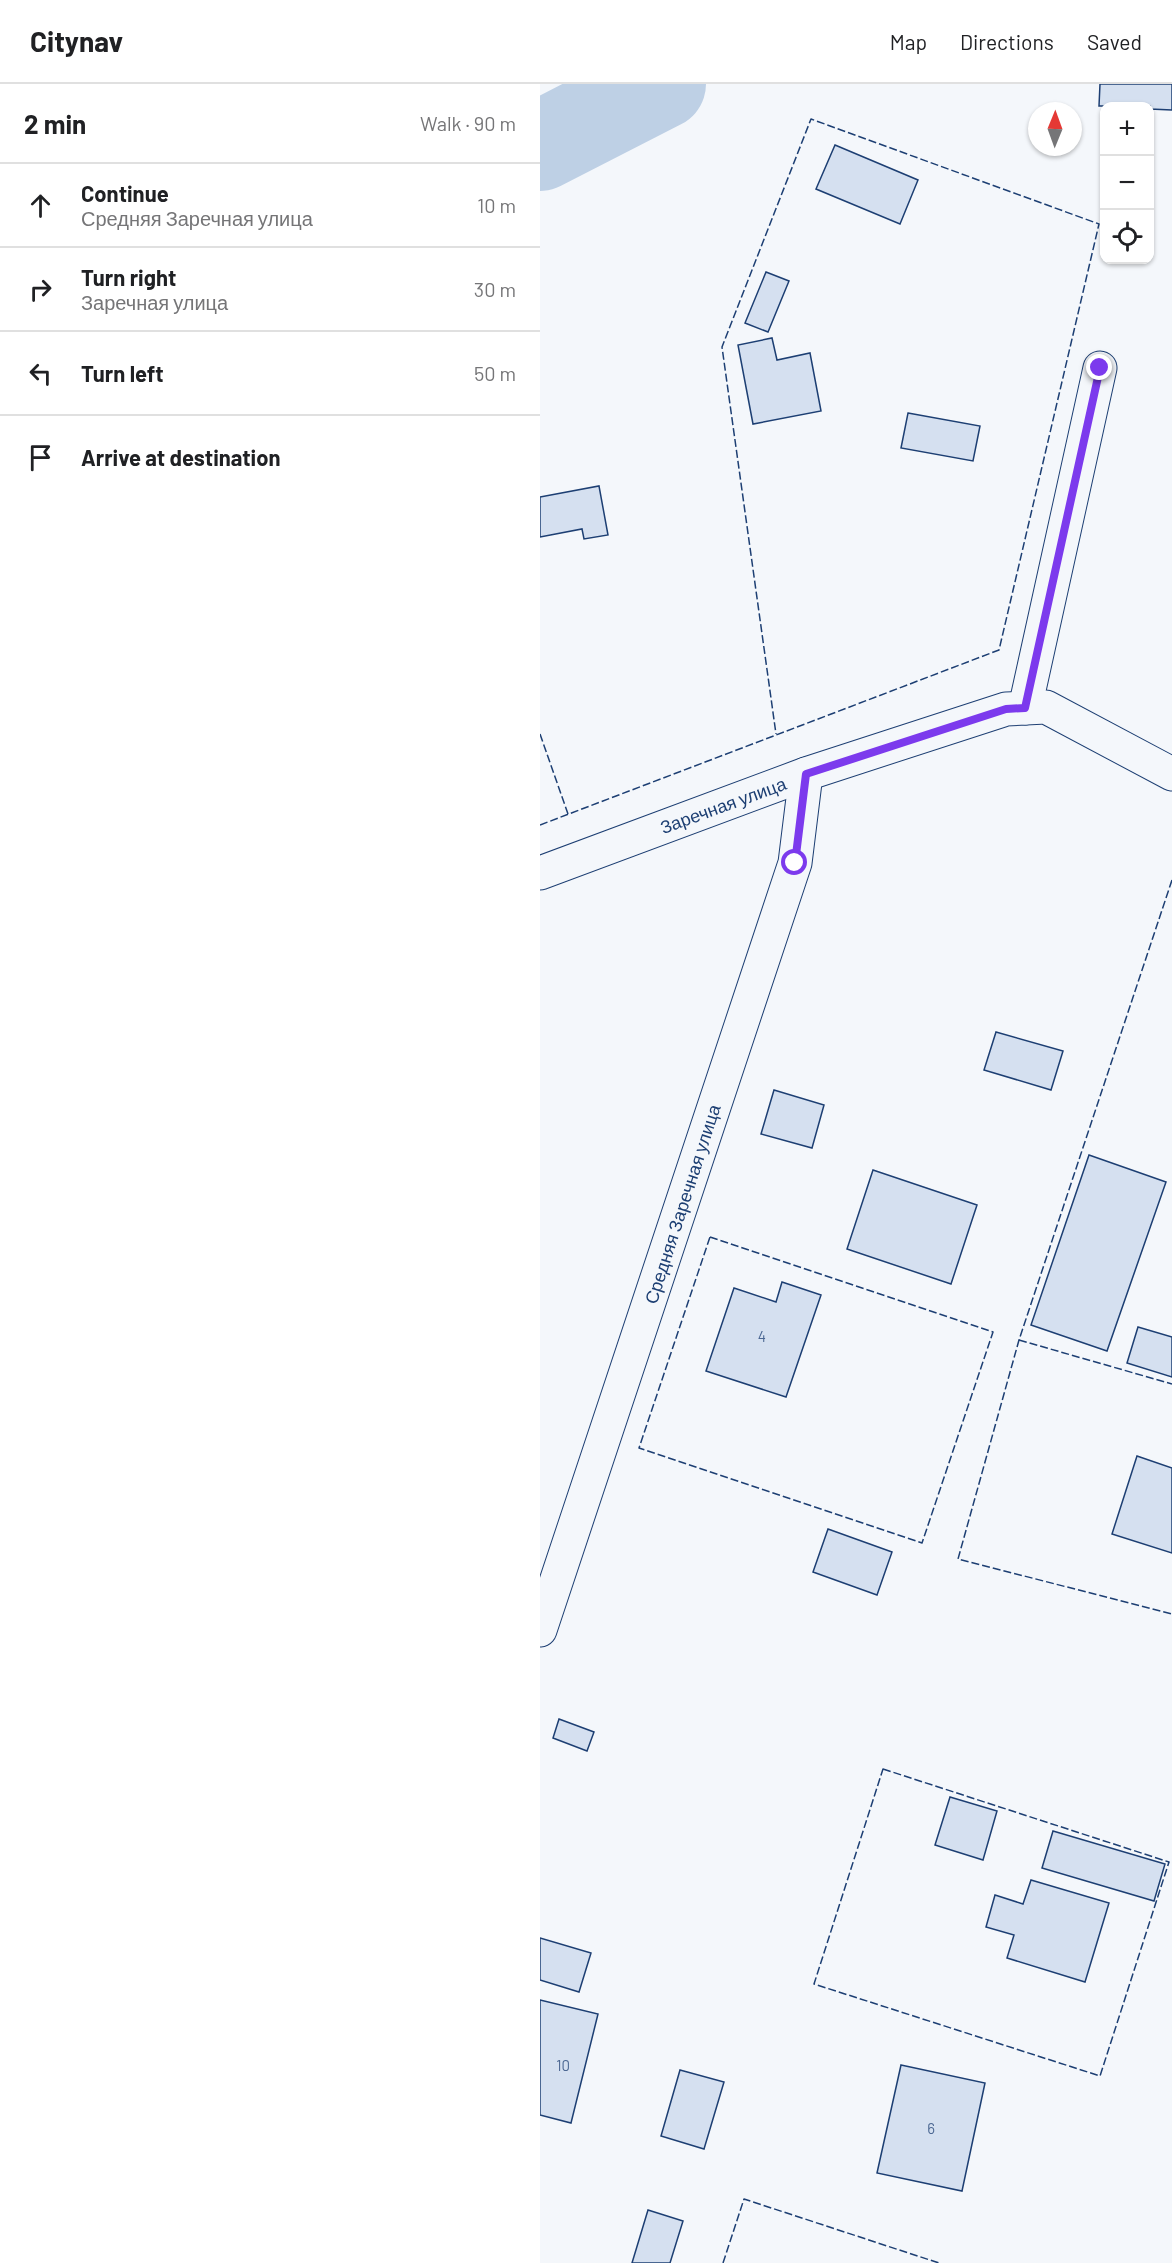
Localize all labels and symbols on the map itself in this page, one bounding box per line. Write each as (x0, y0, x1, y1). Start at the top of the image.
north arrow (1028, 102, 1082, 156)
route end (1086, 354, 1112, 380)
street label: Заречная улица (657, 772, 790, 838)
route start (781, 849, 807, 875)
street label: Средняя Заречная улица (639, 1100, 725, 1307)
house number: 4 (758, 1327, 766, 1345)
house number: 10 (556, 2056, 570, 2074)
house number: 6 (927, 2119, 935, 2137)

